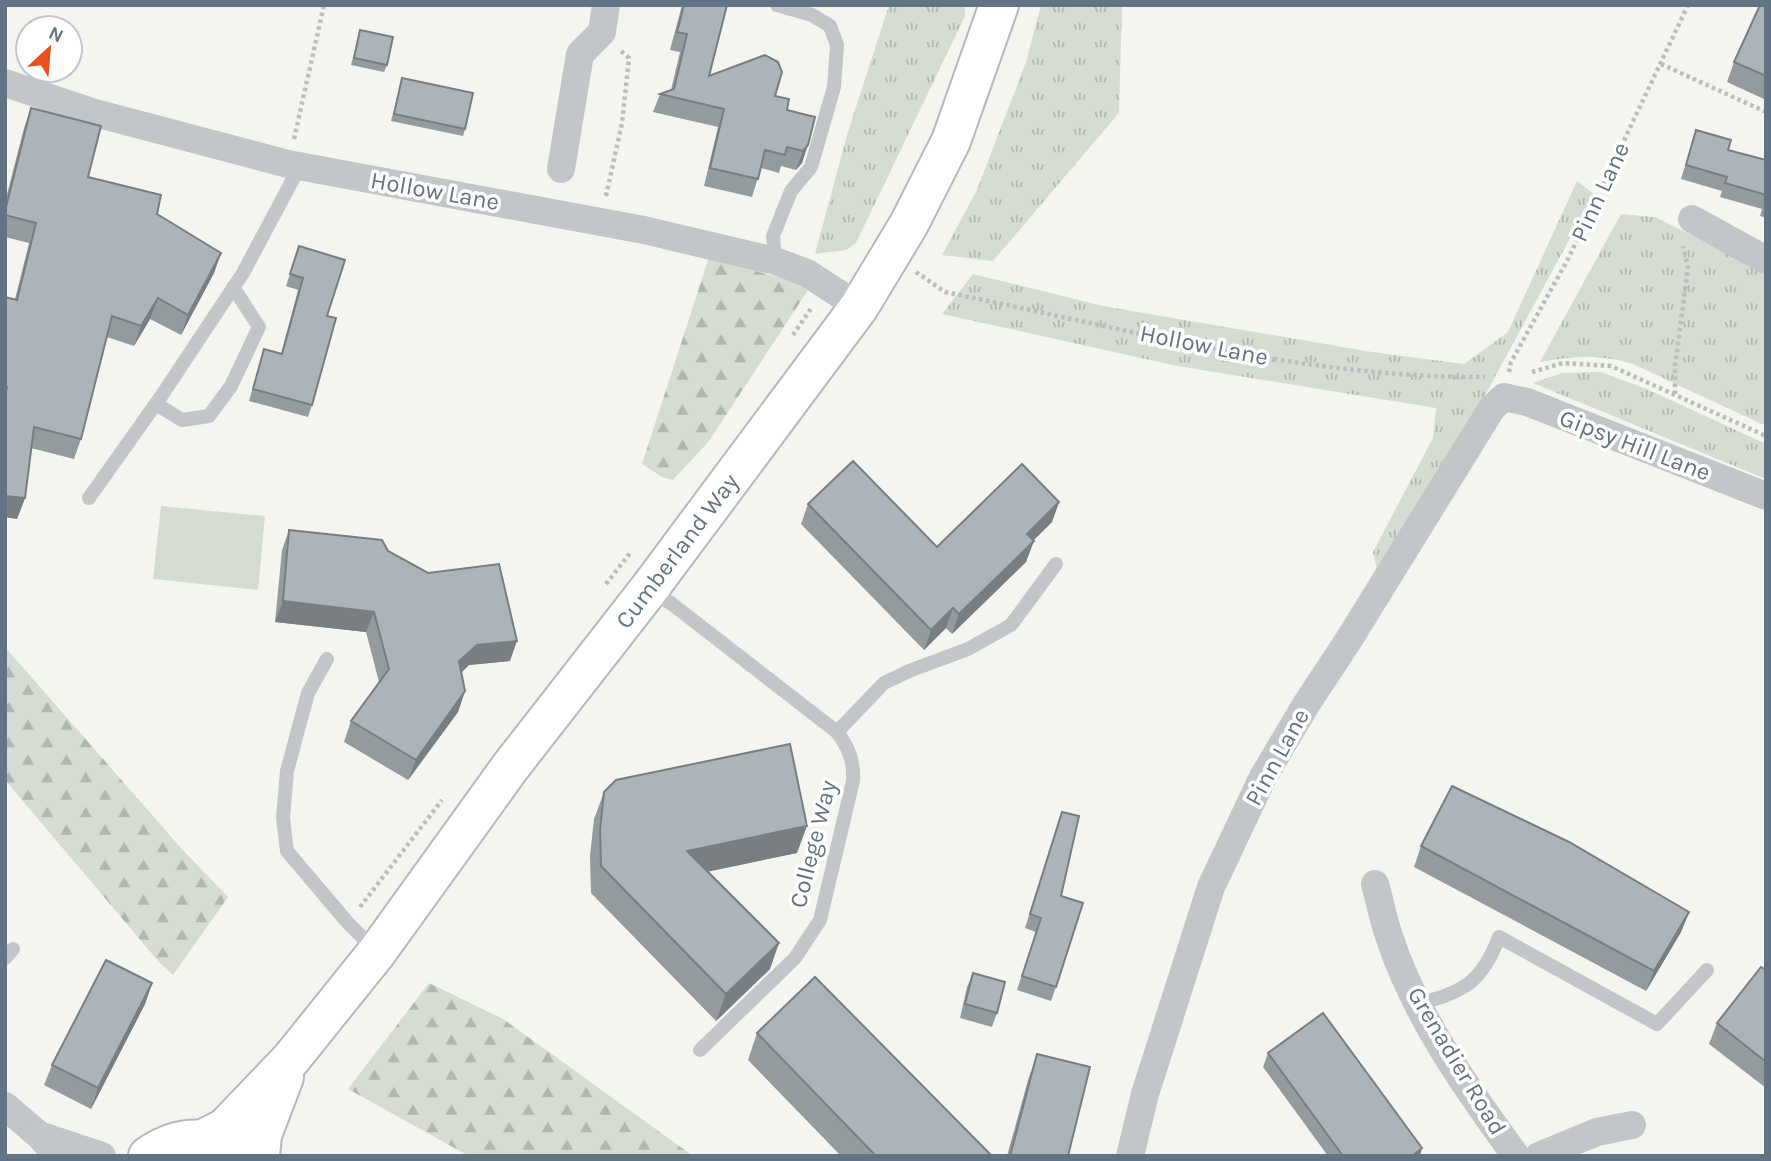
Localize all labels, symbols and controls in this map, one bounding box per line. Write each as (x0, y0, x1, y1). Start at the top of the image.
north arrow (14, 14, 84, 84)
text: N (45, 22, 67, 47)
street label: Pinn Lane (1565, 138, 1635, 246)
street label: Hollow Lane (369, 166, 501, 216)
street label: Hollow Lane (1137, 319, 1271, 371)
street label: Gipsy Hill Lane (1556, 403, 1714, 487)
street label: Cumberland Way (610, 468, 744, 634)
street label: Pinn Lane (1239, 704, 1315, 810)
street label: College Way (784, 777, 842, 911)
street label: Grenadier Road (1402, 982, 1512, 1140)

